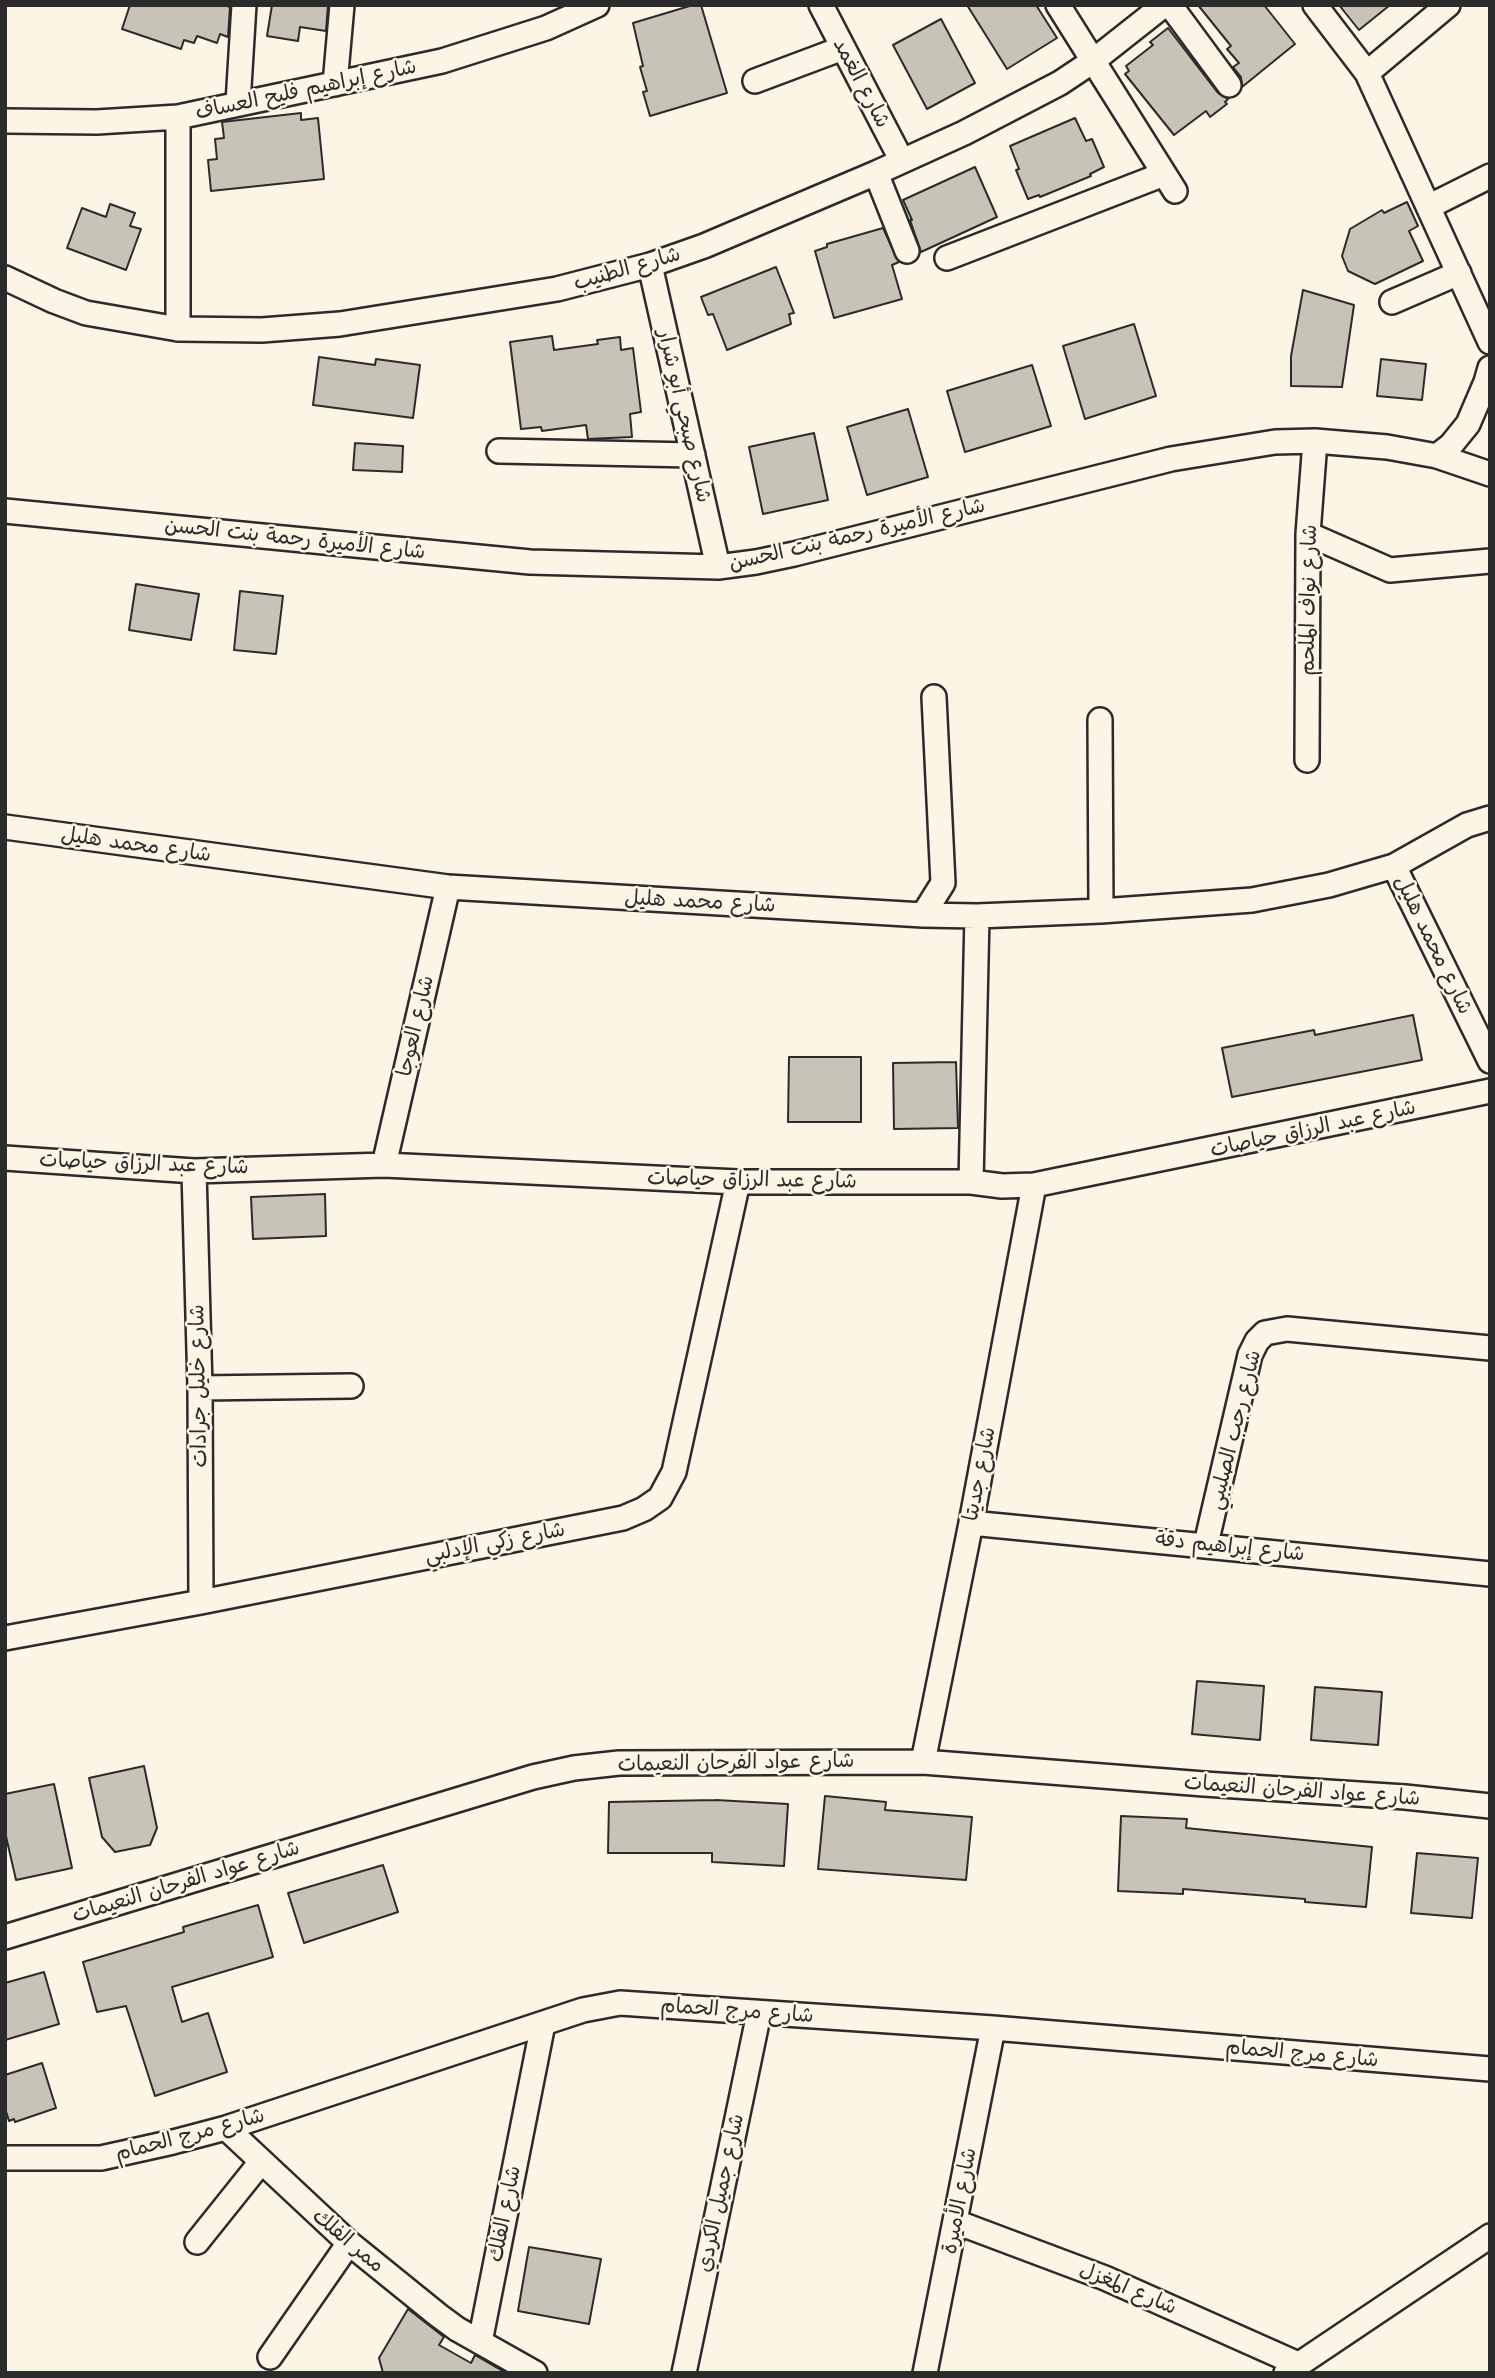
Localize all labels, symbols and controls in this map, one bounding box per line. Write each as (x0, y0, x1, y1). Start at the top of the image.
street label: شارع الغمد (827, 34, 895, 132)
street label: شارع إبراهيم فليح العساف (193, 54, 419, 126)
street label: شارع الطنيب (571, 242, 683, 296)
street label: شارع صبحي أبو شرار (652, 327, 716, 505)
street label: شارع الأميرة رحمة بنت الحسن (726, 493, 988, 577)
street label: شارع الأميرة رحمة بنت الحسن (163, 513, 427, 565)
street label: شارع نواف الملحم (1295, 524, 1323, 676)
street label: شارع محمد هليل (59, 822, 213, 868)
street label: شارع محمد هليل (1388, 871, 1478, 1019)
street label: شارع محمد هليل (624, 885, 776, 919)
street label: شارع العوجا (392, 973, 440, 1079)
street label: شارع عبد الرزاق حياصات (1208, 1095, 1418, 1163)
street label: شارع عبد الرزاق حياصات (39, 1148, 249, 1180)
street label: شارع عبد الرزاق حياصات (647, 1166, 857, 1194)
street label: شارع خليل جرادات (185, 1304, 213, 1468)
street label: شارع رجب الصليبي (1203, 1348, 1267, 1512)
street label: شارع جديتا (959, 1425, 1001, 1523)
street label: شارع زكي الإدلبي (423, 1517, 567, 1569)
street label: شارع إبراهيم دقة (1154, 1527, 1306, 1567)
street label: شارع عواد الفرحان النعيمات (617, 1748, 855, 1778)
street label: شارع عواد الفرحان النعيمات (1183, 1770, 1421, 1812)
street label: شارع عواد الفرحان النعيمات (69, 1835, 303, 1929)
street label: شارع مرج الحمام (659, 1993, 815, 2029)
street label: شارع مرج الحمام (1224, 2035, 1380, 2073)
street label: شارع مرج الحمام (113, 2103, 267, 2167)
street label: شارع جميل الكردي (692, 2111, 750, 2275)
street label: شارع الأميرة (937, 2146, 983, 2256)
street label: شارع الفلك (483, 2164, 527, 2264)
street label: ممر الفلك (307, 2204, 389, 2278)
street label: شارع المغزل (1076, 2257, 1180, 2321)

